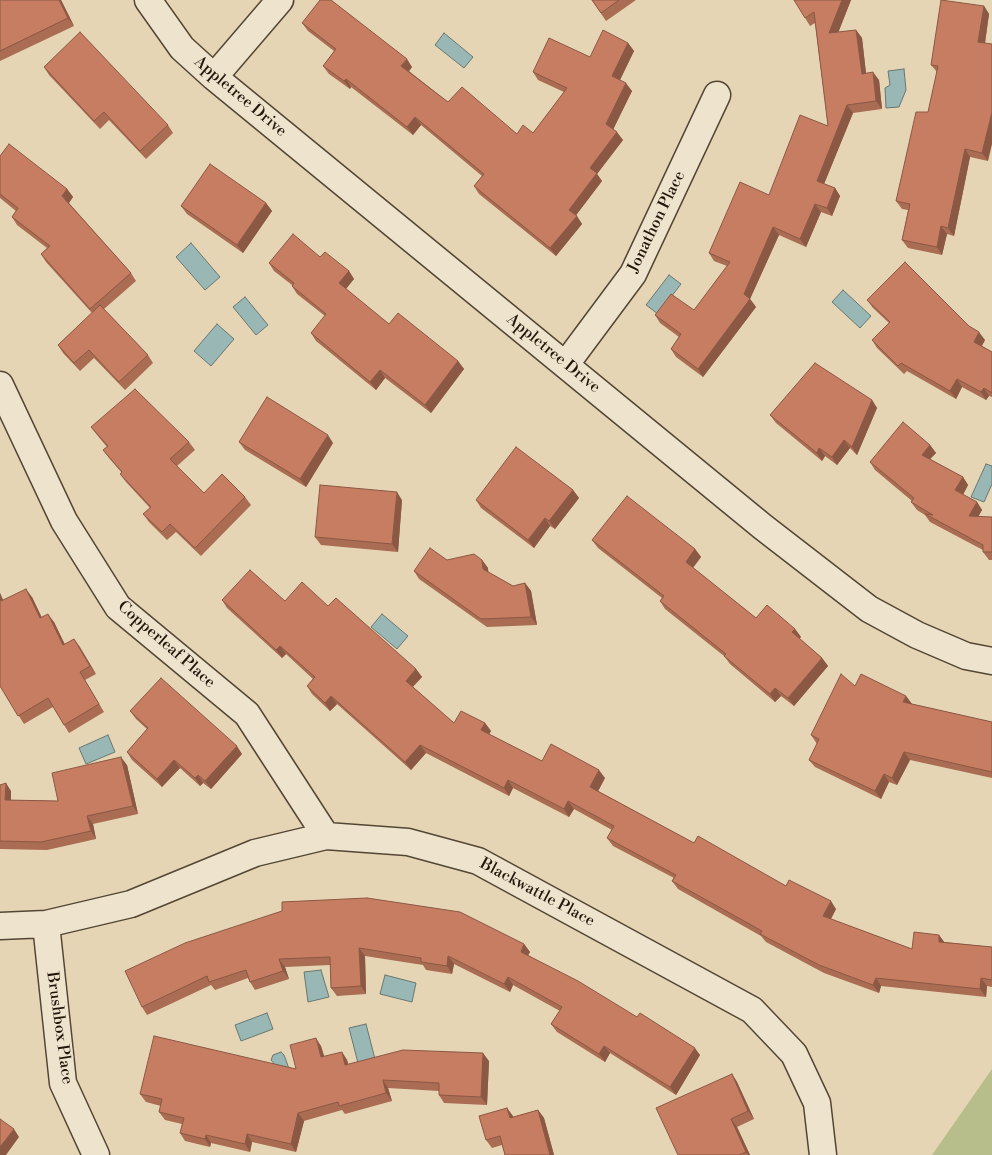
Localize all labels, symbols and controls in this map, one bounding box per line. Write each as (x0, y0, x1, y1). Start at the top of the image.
street label: Appletree Drive (190, 53, 290, 141)
street label: Jonathon Place (624, 168, 690, 276)
street label: Appletree Drive (502, 310, 604, 398)
street label: Copperleaf Place (113, 597, 219, 693)
street label: Blackwattle Place (476, 855, 598, 931)
street label: Brushbox Place (42, 971, 76, 1085)

